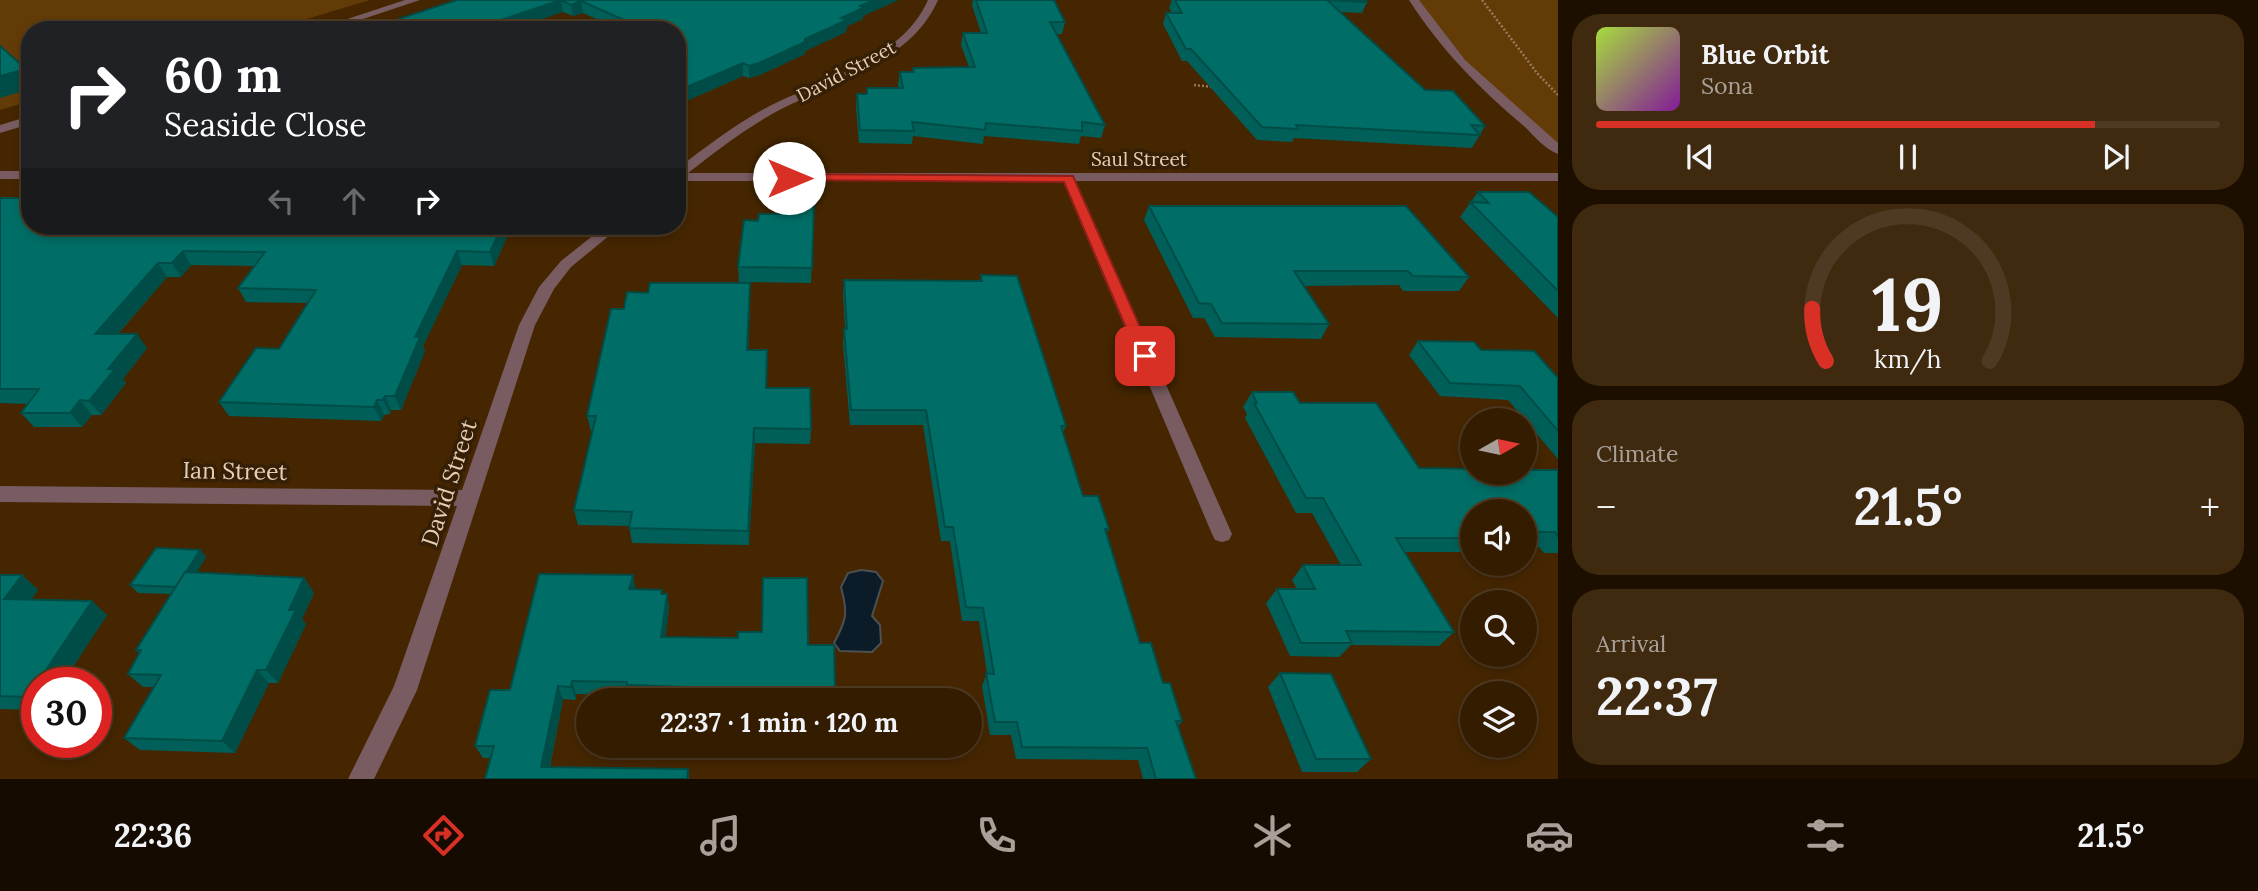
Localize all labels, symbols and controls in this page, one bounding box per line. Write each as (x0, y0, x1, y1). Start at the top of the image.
street label: David Street (792, 35, 900, 107)
text: Blue Orbit (1701, 38, 1829, 71)
text: 60 m (164, 43, 281, 105)
icon: right (49, 49, 140, 140)
text: Sona (1701, 71, 1753, 100)
text: Seaside Close (164, 104, 367, 145)
icon: previous (1681, 138, 1719, 176)
icon: pause (1889, 138, 1927, 176)
icon: next (2097, 138, 2135, 176)
position arrow (752, 141, 826, 215)
street label: Saul Street (1091, 147, 1188, 171)
icon: left (262, 182, 300, 220)
icon: ahead (335, 182, 373, 220)
icon: right (408, 182, 446, 220)
text: 19 (1872, 258, 1944, 351)
pin (1115, 326, 1175, 386)
icon: arrive (1126, 337, 1164, 375)
text: km/h (1874, 342, 1942, 374)
north arrow (1460, 408, 1536, 485)
map controls (1460, 408, 1537, 758)
street label: David Street (414, 416, 483, 550)
text: Climate (1596, 439, 1678, 468)
street label: Ian Street (182, 455, 288, 486)
text: 21.5° (1854, 473, 1962, 539)
text: − (1596, 483, 1616, 531)
text: + (2200, 483, 2220, 531)
button: sound (1460, 499, 1537, 576)
button: search (1460, 590, 1537, 667)
text: Arrival (1596, 629, 1666, 658)
text: 22:37 (1596, 663, 1718, 729)
speed limit sign: 30 (21, 667, 112, 758)
button: layers (1460, 681, 1537, 758)
text: 22:37 · 1 min · 120 m (660, 706, 898, 739)
icon: directions (419, 811, 468, 860)
icon: music (696, 811, 745, 860)
icon: phone (972, 811, 1021, 860)
icon: climate (1248, 811, 1297, 860)
icon: car (1525, 811, 1574, 860)
icon: filters (1801, 811, 1850, 860)
text: 22:36 (114, 815, 192, 856)
text: 21.5° (2077, 815, 2144, 856)

